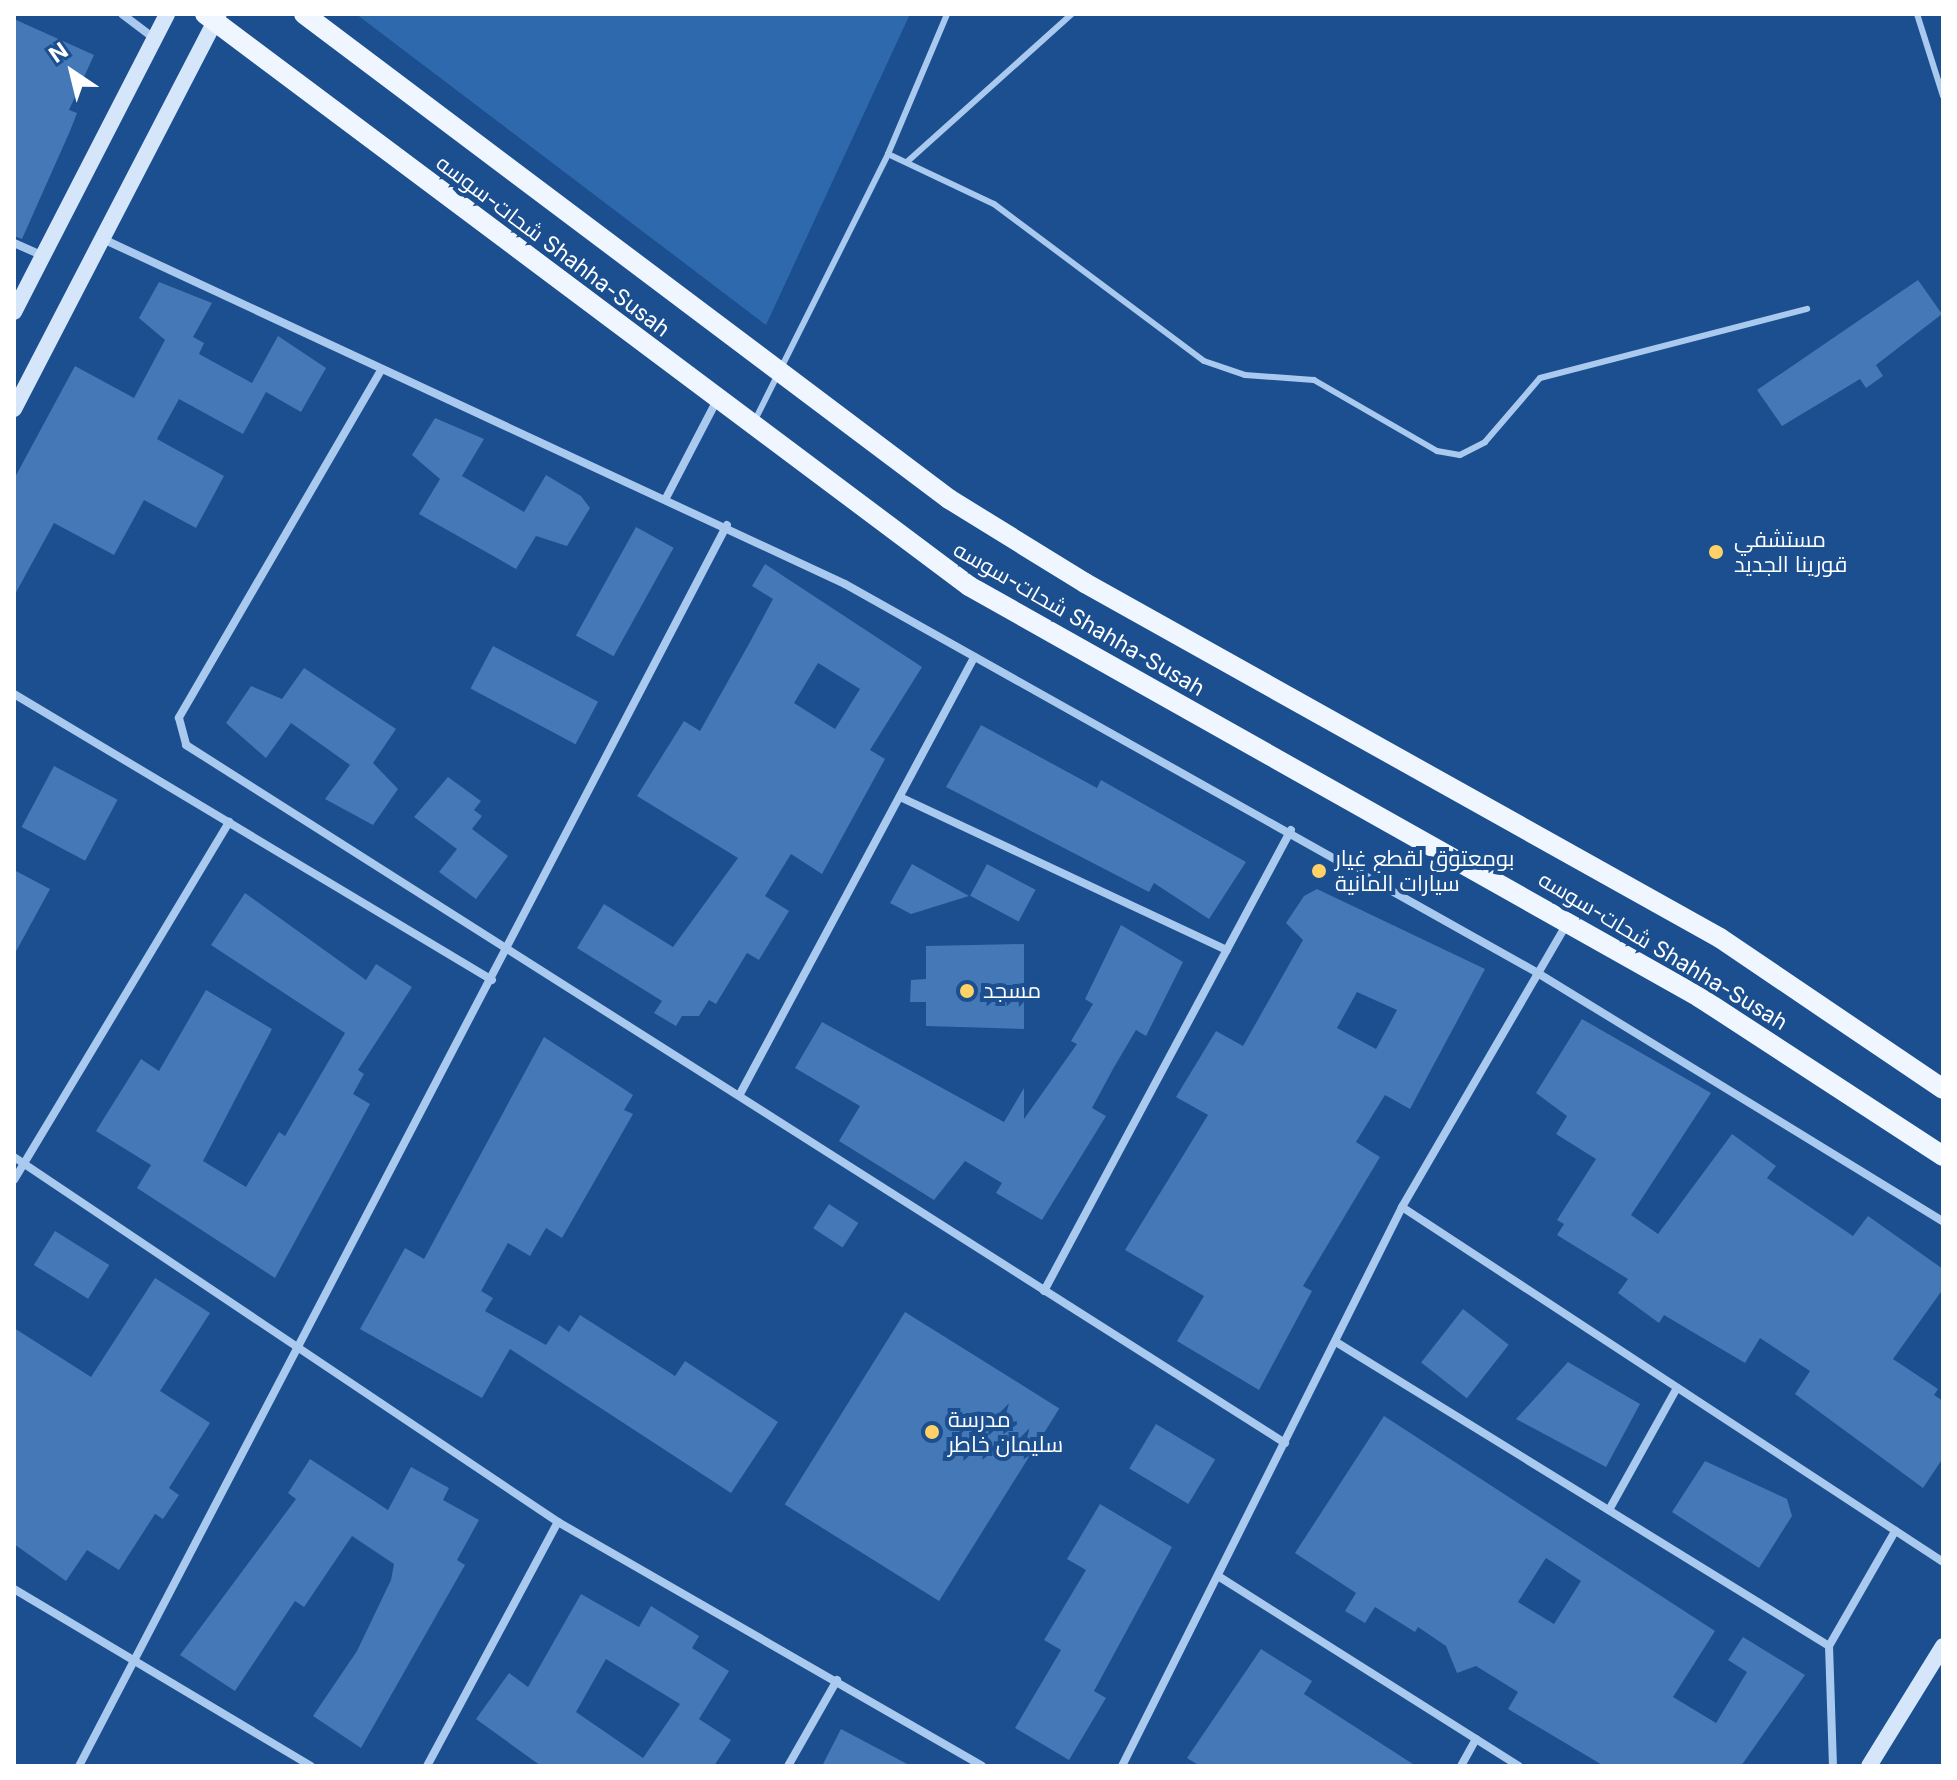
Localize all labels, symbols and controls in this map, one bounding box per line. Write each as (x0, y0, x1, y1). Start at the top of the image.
north arrow (32, 32, 112, 112)
text: N (44, 37, 73, 68)
street label: شحات-سوسه Shahha-Susah (431, 150, 675, 342)
place label: مستشفي قورينا الجديد (1734, 526, 1847, 578)
street label: شحات-سوسه Shahha-Susah (949, 536, 1209, 702)
marker: مستشفي قورينا الجديد (1705, 541, 1727, 563)
place label: بومعتوق لقطع غيار سيارات المانية (1335, 845, 1514, 896)
marker: بومعتوق لقطع غيار سيارات المانية (1310, 862, 1328, 880)
street label: شحات-سوسه Shahha-Susah (1534, 866, 1792, 1036)
place label: مسجد (983, 978, 1041, 1004)
marker: مسجد (958, 982, 976, 1000)
place label: مدرسة سليمان خاطر (948, 1406, 1063, 1458)
marker: مدرسة سليمان خاطر (923, 1423, 941, 1441)

